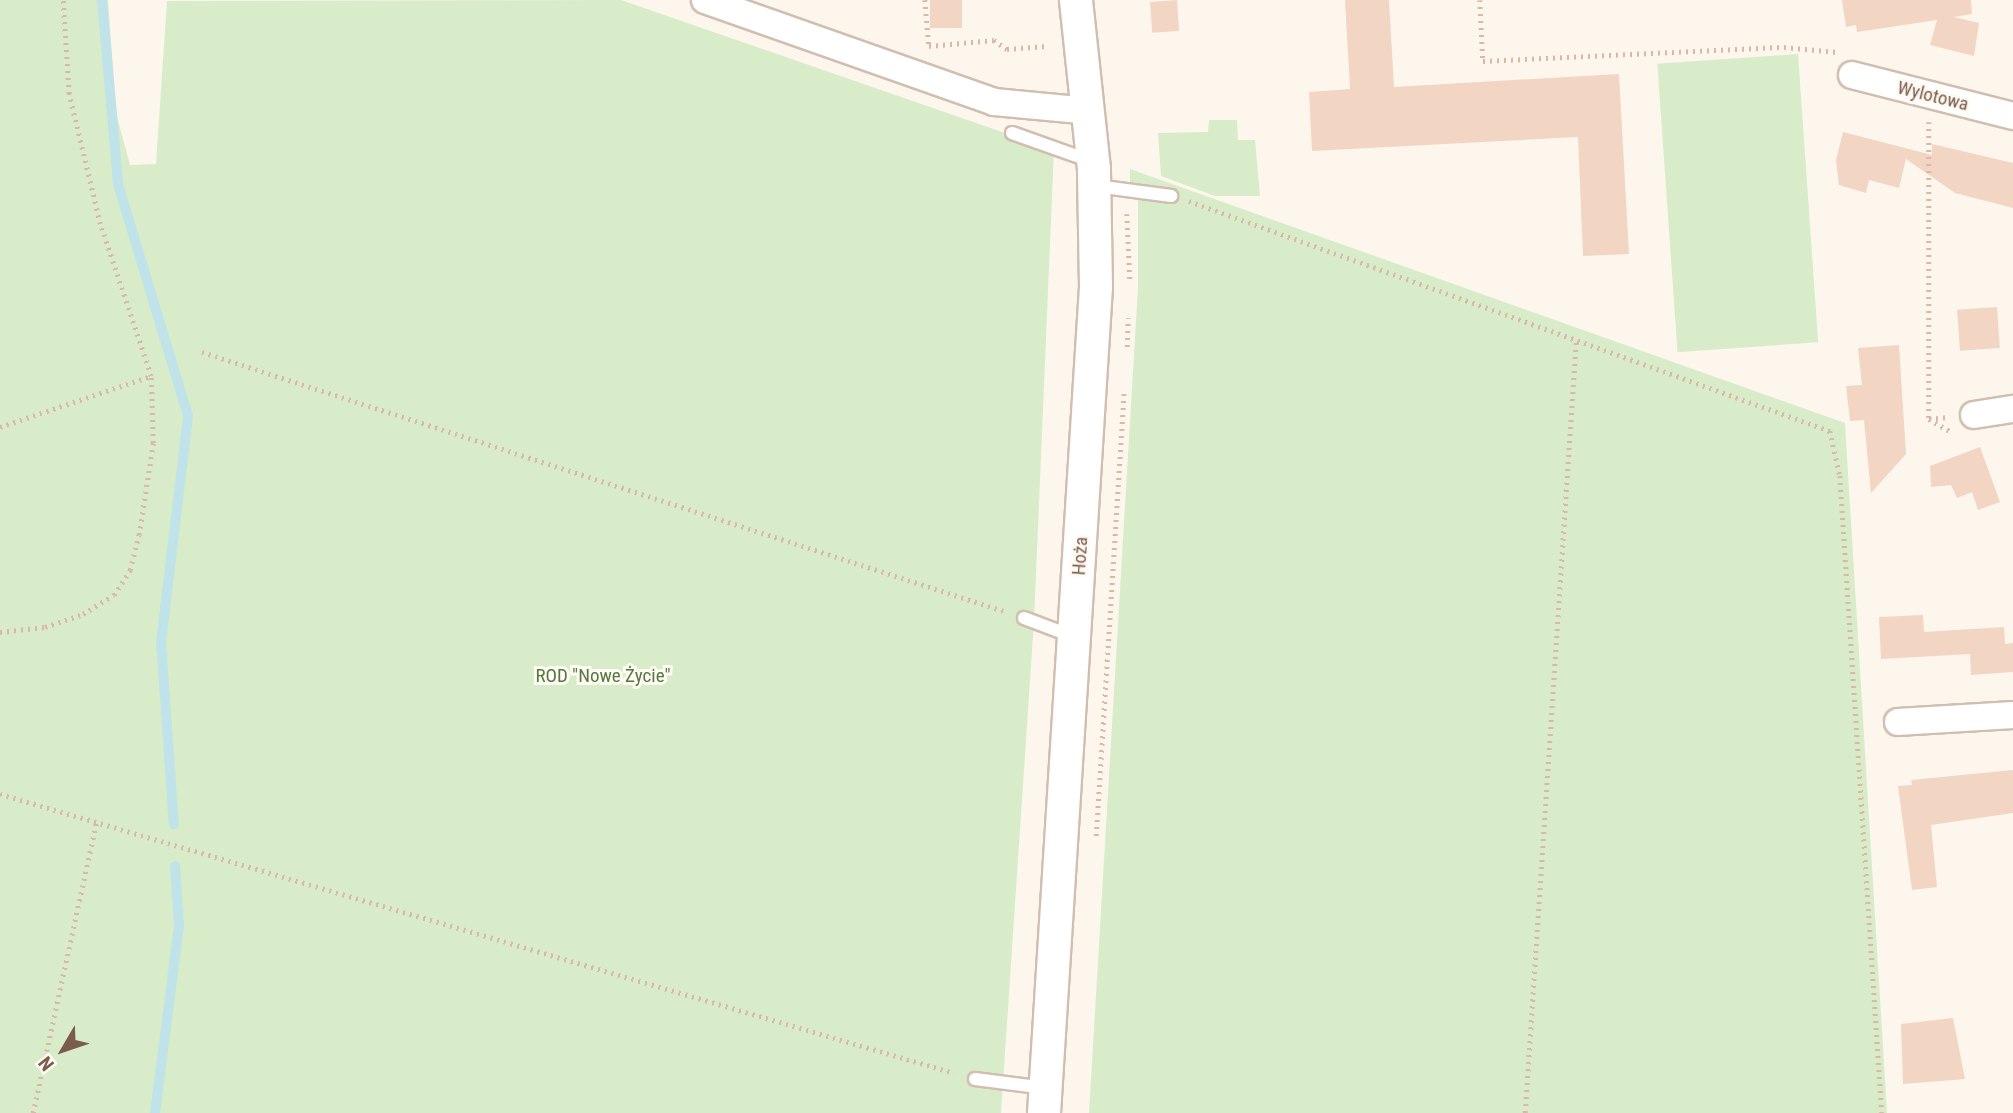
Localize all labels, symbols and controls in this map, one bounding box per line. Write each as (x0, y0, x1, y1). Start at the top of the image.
street label: Wylotowa (1895, 76, 1971, 116)
street label: Hoża (1067, 536, 1093, 576)
park label: ROD "Nowe Życie" (535, 665, 671, 687)
north arrow (28, 1015, 98, 1085)
text: N (34, 1052, 59, 1075)

